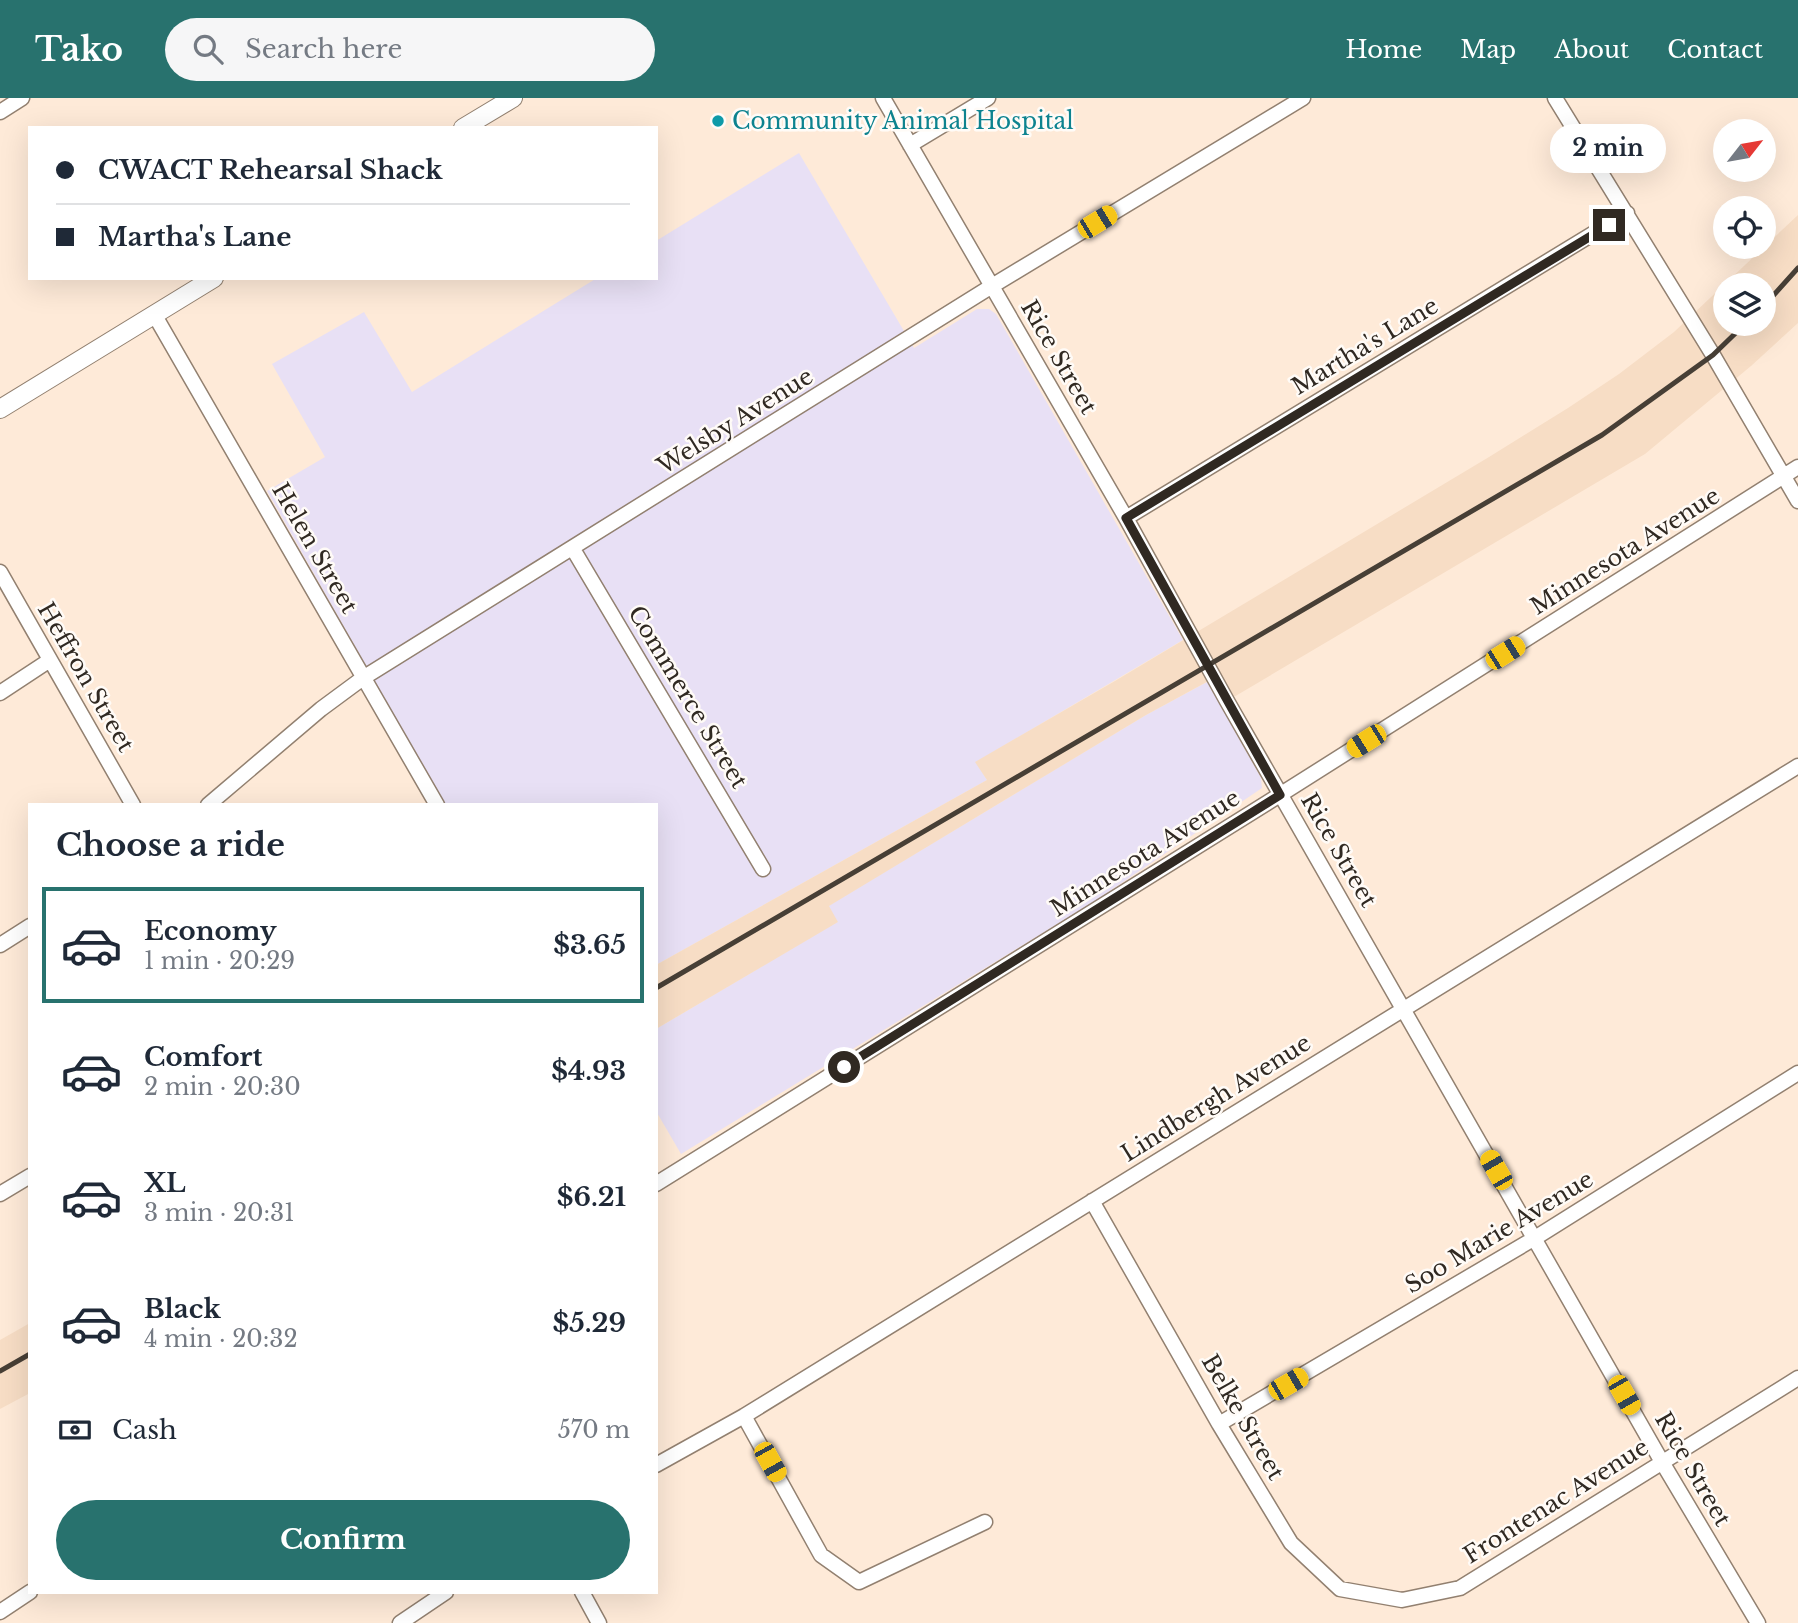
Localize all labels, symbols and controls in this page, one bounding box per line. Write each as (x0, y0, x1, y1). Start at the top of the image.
search box (165, 18, 655, 81)
text: Tako (35, 29, 123, 70)
icon: search (189, 30, 227, 68)
text: Search here (245, 33, 402, 65)
text: Home (1346, 35, 1422, 64)
text: Map (1460, 35, 1516, 64)
text: About (1554, 35, 1629, 64)
text: Contact (1667, 35, 1763, 64)
place label: Community Animal Hospital (732, 107, 1074, 135)
marker: Community Animal Hospital (710, 113, 726, 129)
north arrow (1713, 119, 1776, 182)
map controls (1713, 119, 1776, 336)
callout: 2 min (1551, 123, 1667, 172)
text: 2 min (1572, 134, 1644, 162)
text: CWACT Rehearsal Shack (98, 154, 442, 186)
button: locate (1713, 196, 1776, 259)
car (1074, 202, 1121, 242)
route end (1593, 209, 1625, 241)
text: Martha's Lane (98, 221, 291, 253)
button: layers (1713, 273, 1776, 336)
street label: Martha's Lane (1287, 291, 1443, 401)
street label: Rice Street (1015, 295, 1103, 419)
street label: Welsby Avenue (651, 362, 818, 481)
street label: Helen Street (266, 478, 364, 619)
street label: Minnesota Avenue (1525, 481, 1725, 621)
street label: Heffron Street (32, 597, 140, 757)
street label: Commerce Street (622, 601, 754, 794)
car (1482, 633, 1529, 673)
car (1343, 721, 1390, 761)
street label: Minnesota Avenue (1045, 783, 1245, 923)
street label: Rice Street (1295, 788, 1383, 912)
text: Choose a ride (56, 825, 285, 865)
icon: car (60, 914, 123, 977)
text: Economy (144, 915, 277, 947)
text: $3.65 (553, 929, 626, 961)
text: 1 min · 20:29 (144, 947, 295, 975)
street label: Lindbergh Avenue (1116, 1028, 1316, 1168)
icon: car (60, 1040, 123, 1103)
text: Comfort (144, 1041, 262, 1073)
route start (828, 1051, 860, 1083)
text: $4.93 (551, 1055, 626, 1087)
text: 2 min · 20:30 (144, 1073, 301, 1101)
car (1477, 1147, 1516, 1193)
street label: Soo Marie Avenue (1400, 1165, 1598, 1299)
icon: car (60, 1166, 123, 1229)
text: XL (144, 1167, 186, 1199)
text: $6.21 (557, 1181, 626, 1213)
text: 3 min · 20:31 (144, 1199, 294, 1227)
icon: car (60, 1292, 123, 1355)
text: Black (144, 1293, 221, 1325)
text: $5.29 (553, 1307, 626, 1339)
text: 4 min · 20:32 (144, 1325, 298, 1353)
street label: Belke Street (1196, 1349, 1290, 1485)
car (1265, 1364, 1312, 1404)
car (1605, 1372, 1644, 1418)
street label: Rice Street (1649, 1407, 1737, 1531)
icon: cash (56, 1411, 94, 1449)
text: Cash (112, 1414, 177, 1446)
text: 570 m (558, 1416, 630, 1444)
street label: Frontenac Avenue (1458, 1433, 1654, 1569)
car (751, 1439, 790, 1485)
button: Confirm (56, 1500, 630, 1580)

